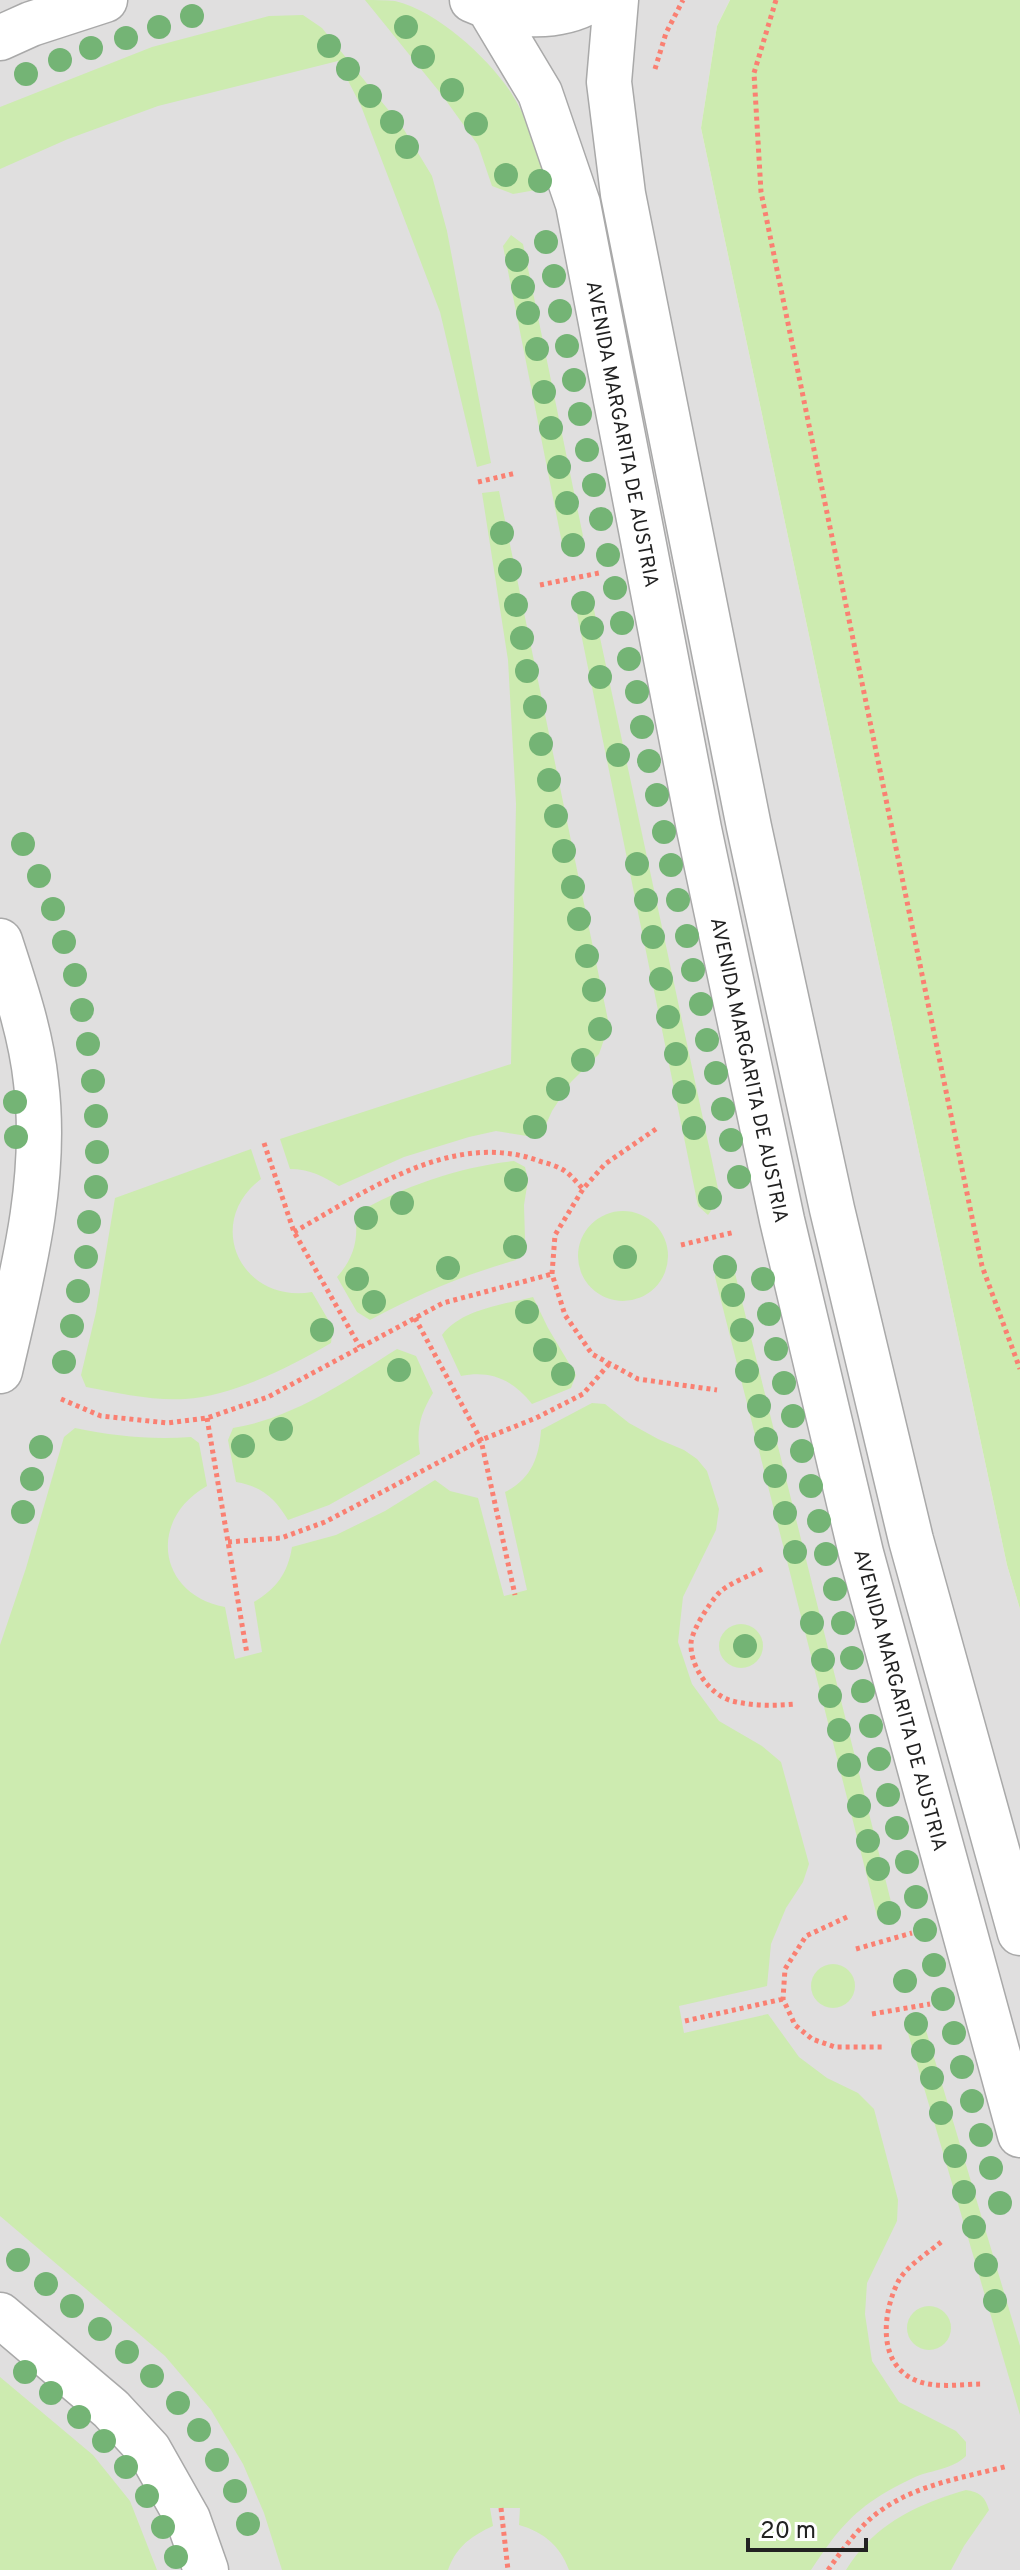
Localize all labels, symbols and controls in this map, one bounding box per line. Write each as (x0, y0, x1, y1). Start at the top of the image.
street label: AVENIDA MARGARITA DE AUSTRIA (579, 279, 664, 590)
street label: AVENIDA MARGARITA DE AUSTRIA (703, 915, 793, 1226)
street label: AVENIDA MARGARITA DE AUSTRIA (846, 1547, 952, 1854)
scale bar (748, 2502, 866, 2552)
text: 20 m (760, 2517, 816, 2547)

